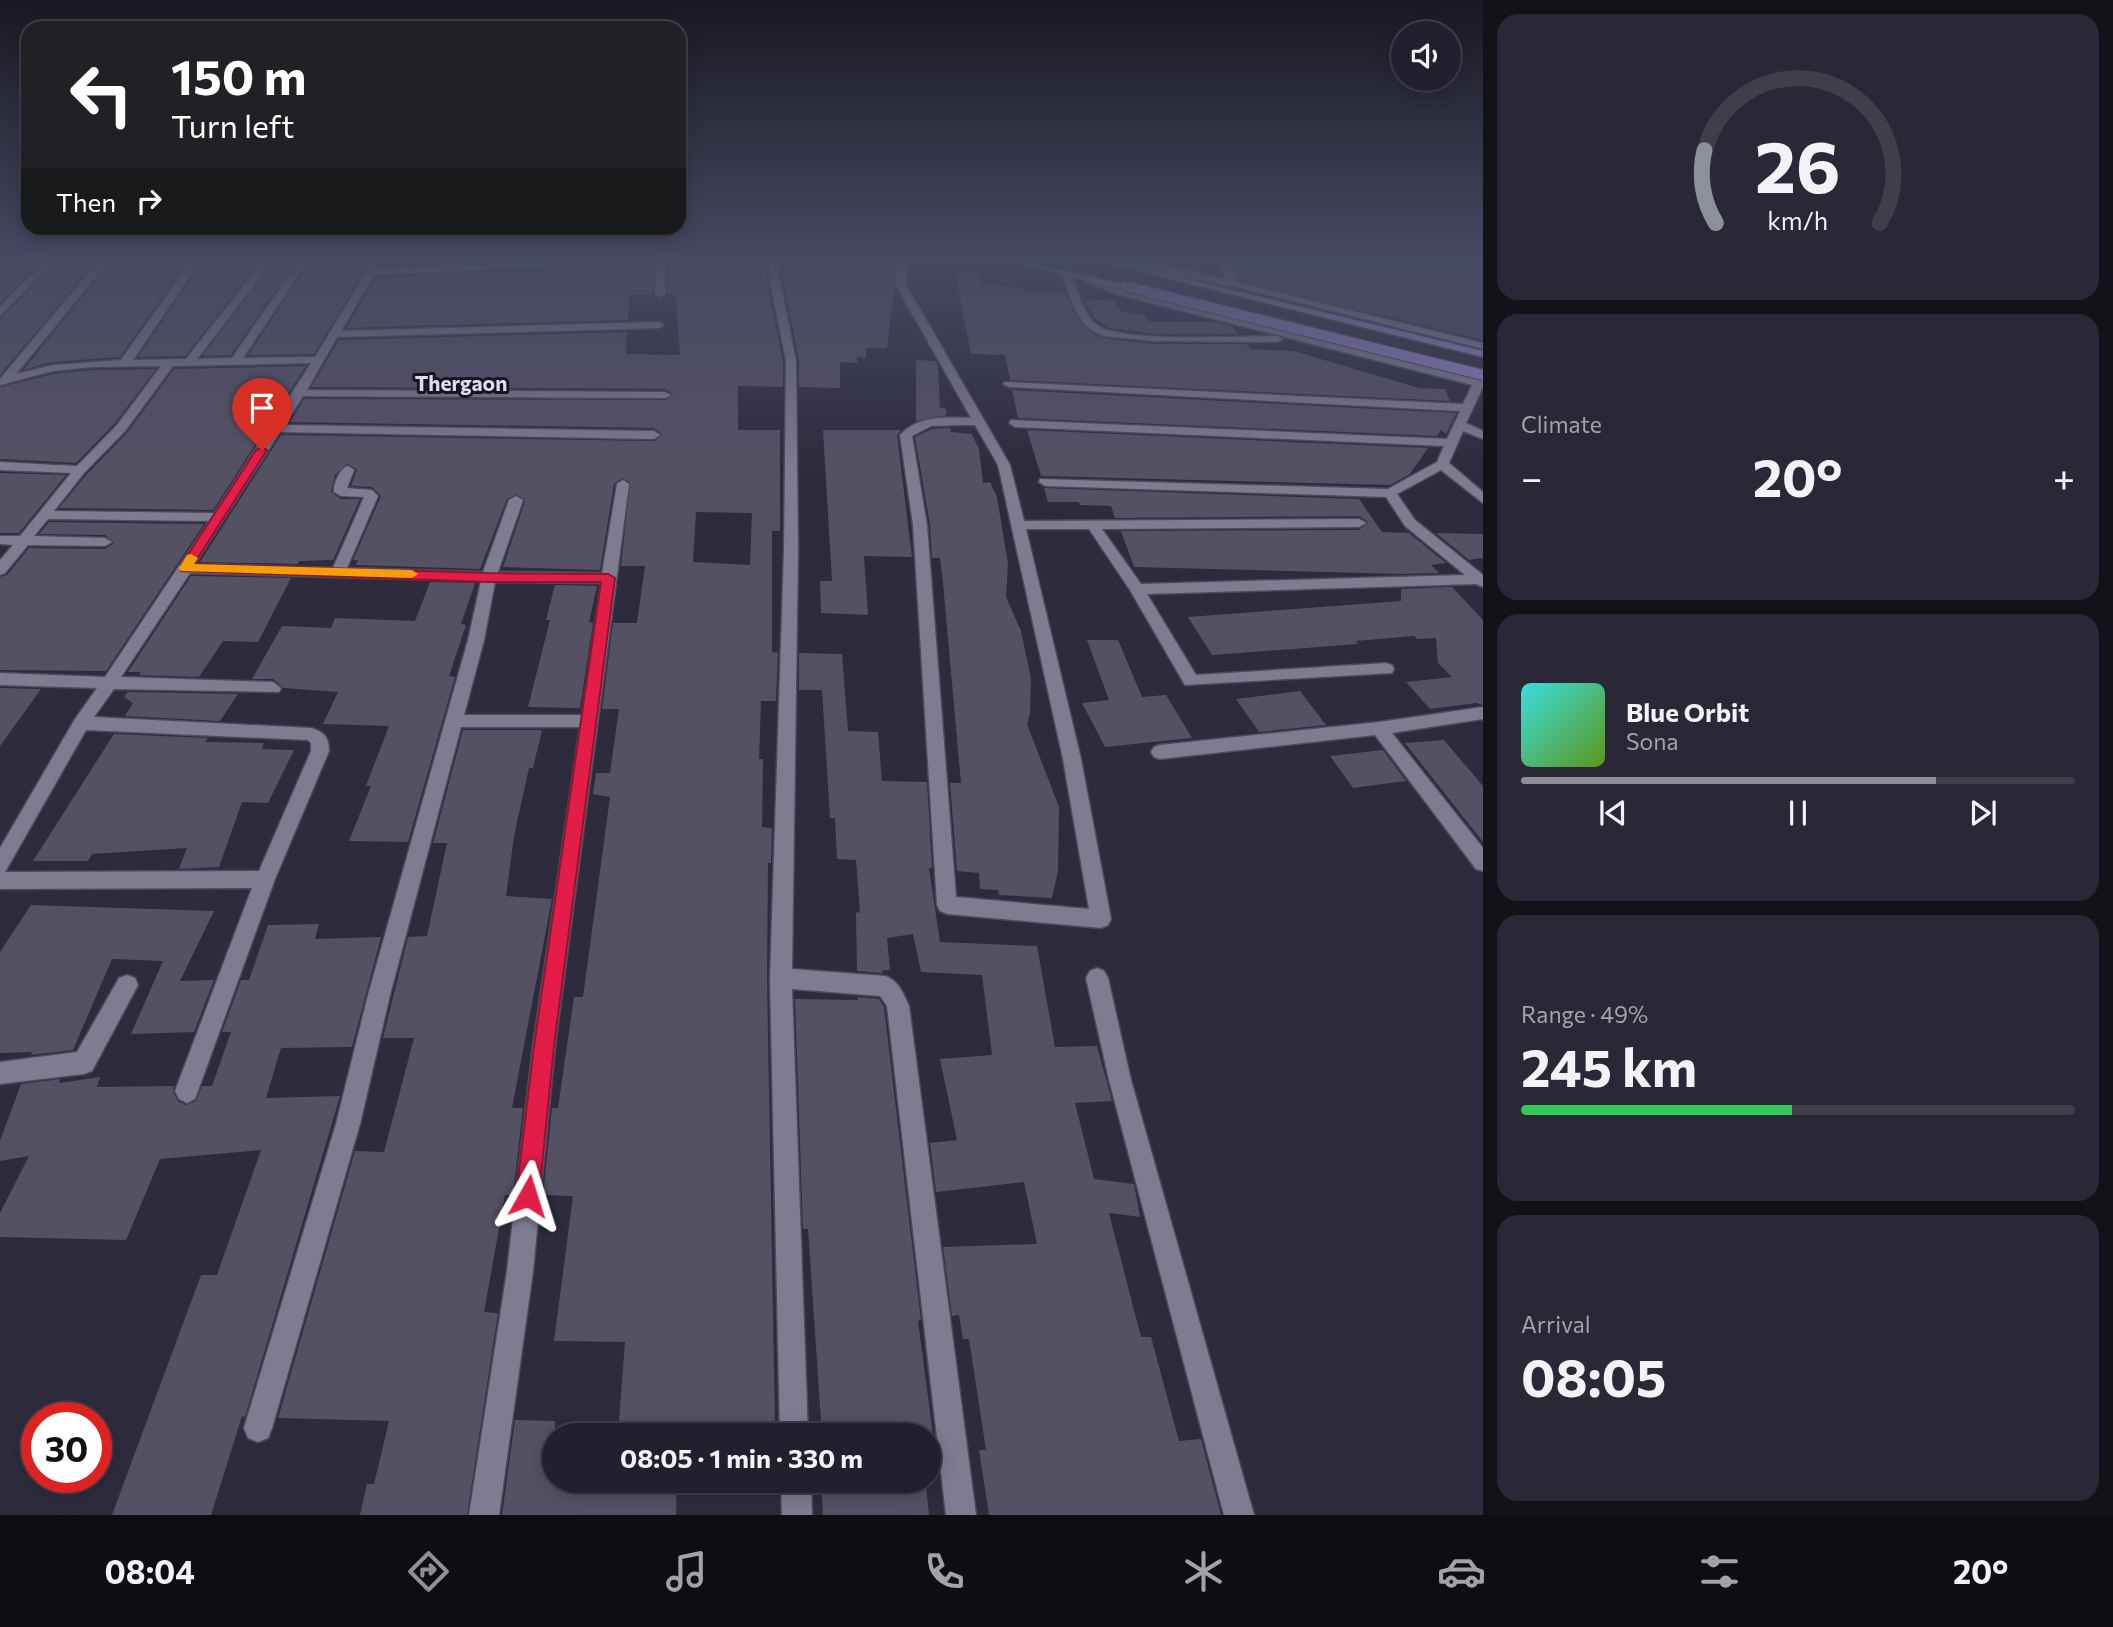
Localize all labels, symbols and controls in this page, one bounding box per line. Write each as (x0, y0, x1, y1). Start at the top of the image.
map controls (1391, 21, 1461, 91)
button: sound (1391, 21, 1461, 91)
text: 150 m (171, 45, 306, 105)
icon: left (56, 49, 147, 140)
text: Turn left (171, 105, 295, 145)
text: 26 (1755, 119, 1841, 208)
icon: right (130, 182, 168, 220)
text: Then (56, 186, 116, 217)
text: km/h (1768, 205, 1828, 235)
district label: Thergaon (415, 370, 507, 395)
pin (232, 378, 292, 450)
icon: arrive (243, 389, 281, 427)
text: Climate (1521, 410, 1602, 438)
text: 20° (1753, 444, 1843, 508)
text: − (1521, 453, 1543, 500)
text: + (2053, 453, 2075, 500)
text: Blue Orbit (1626, 696, 1749, 727)
text: Sona (1626, 727, 1678, 755)
icon: previous (1594, 794, 1632, 832)
icon: pause (1779, 794, 1817, 832)
icon: next (1964, 794, 2002, 832)
text: Range · 49% (1521, 1000, 1648, 1028)
text: 245 km (1521, 1034, 1697, 1098)
position arrow (491, 1159, 565, 1233)
text: Arrival (1521, 1310, 1591, 1338)
text: 08:05 (1521, 1344, 1666, 1408)
speed limit sign: 30 (21, 1402, 112, 1493)
text: 08:05 · 1 min · 330 m (620, 1442, 863, 1473)
icon: directions (404, 1547, 453, 1596)
icon: music (662, 1547, 711, 1596)
icon: phone (920, 1547, 969, 1596)
icon: climate (1179, 1547, 1228, 1596)
icon: car (1437, 1547, 1486, 1596)
icon: filters (1695, 1547, 1744, 1596)
text: 08:04 (105, 1551, 195, 1591)
text: 20° (1953, 1551, 2008, 1591)

